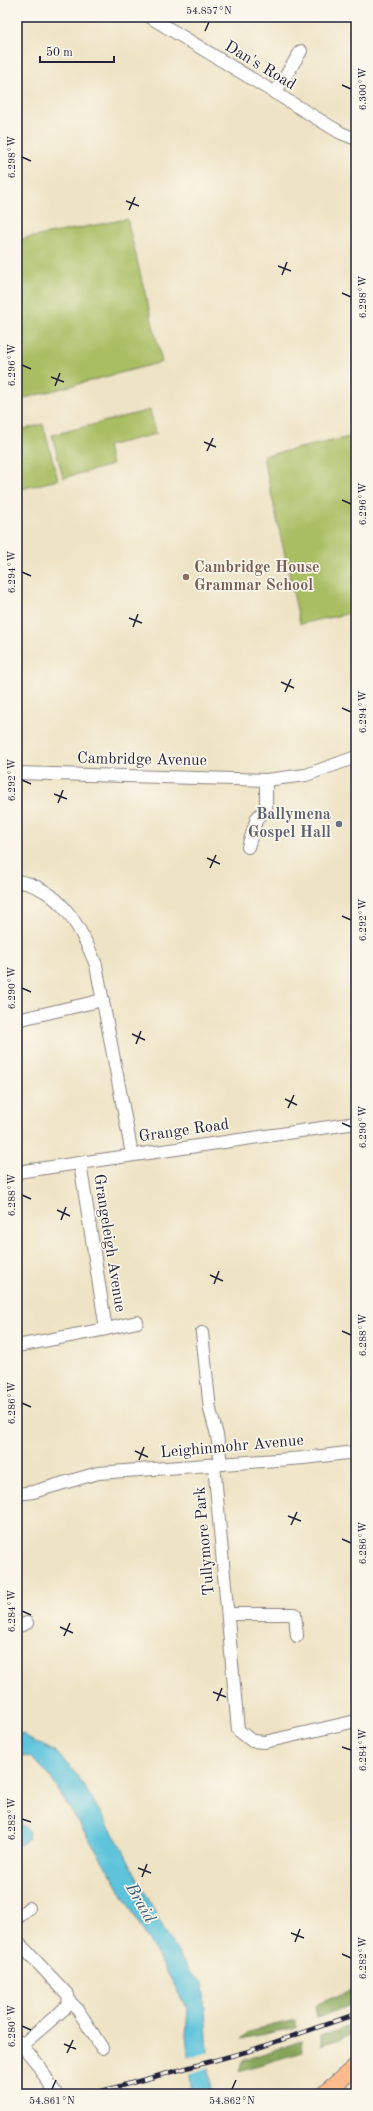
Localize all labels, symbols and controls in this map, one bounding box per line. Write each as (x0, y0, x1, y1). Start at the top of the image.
text: 54.857°N (186, 6, 232, 16)
scale bar (40, 38, 114, 64)
street label: Dan's Road (222, 39, 298, 93)
text: 50 m (46, 46, 73, 59)
text: 6.300°W (358, 67, 368, 110)
text: 6.298°W (7, 135, 17, 178)
text: 6.298°W (358, 275, 368, 318)
text: 6.296°W (7, 343, 17, 386)
text: 6.296°W (358, 482, 368, 525)
text: 6.294°W (7, 550, 17, 593)
place label: Cambridge House Grammar School (194, 560, 320, 594)
marker: Cambridge House Grammar School (181, 572, 191, 582)
text: 6.294°W (358, 690, 368, 733)
street label: Cambridge Avenue (77, 751, 207, 769)
text: 6.292°W (7, 758, 17, 801)
place label: Ballymena Gospel Hall (248, 807, 331, 841)
marker: Ballymena Gospel Hall (334, 819, 344, 829)
text: 6.292°W (358, 898, 368, 941)
text: 6.290°W (7, 966, 17, 1009)
text: 6.290°W (358, 1105, 368, 1148)
street label: Grange Road (138, 1117, 230, 1145)
text: 6.288°W (7, 1173, 17, 1216)
street label: Grangeleigh Avenue (90, 1173, 128, 1313)
text: 6.288°W (358, 1313, 368, 1356)
text: 6.286°W (7, 1381, 17, 1424)
street label: Leighinmohr Avenue (160, 1433, 304, 1461)
street label: Tullymore Park (192, 1486, 218, 1596)
text: 6.286°W (358, 1521, 368, 1564)
text: 6.284°W (7, 1589, 17, 1632)
text: 6.284°W (358, 1728, 368, 1771)
text: 6.282°W (7, 1797, 17, 1840)
water label: Braid (121, 1879, 159, 1927)
text: 6.282°W (358, 1936, 368, 1979)
text: 6.280°W (7, 2004, 17, 2047)
text: 54.861°N (29, 2096, 75, 2106)
text: 54.862°N (209, 2096, 255, 2106)

